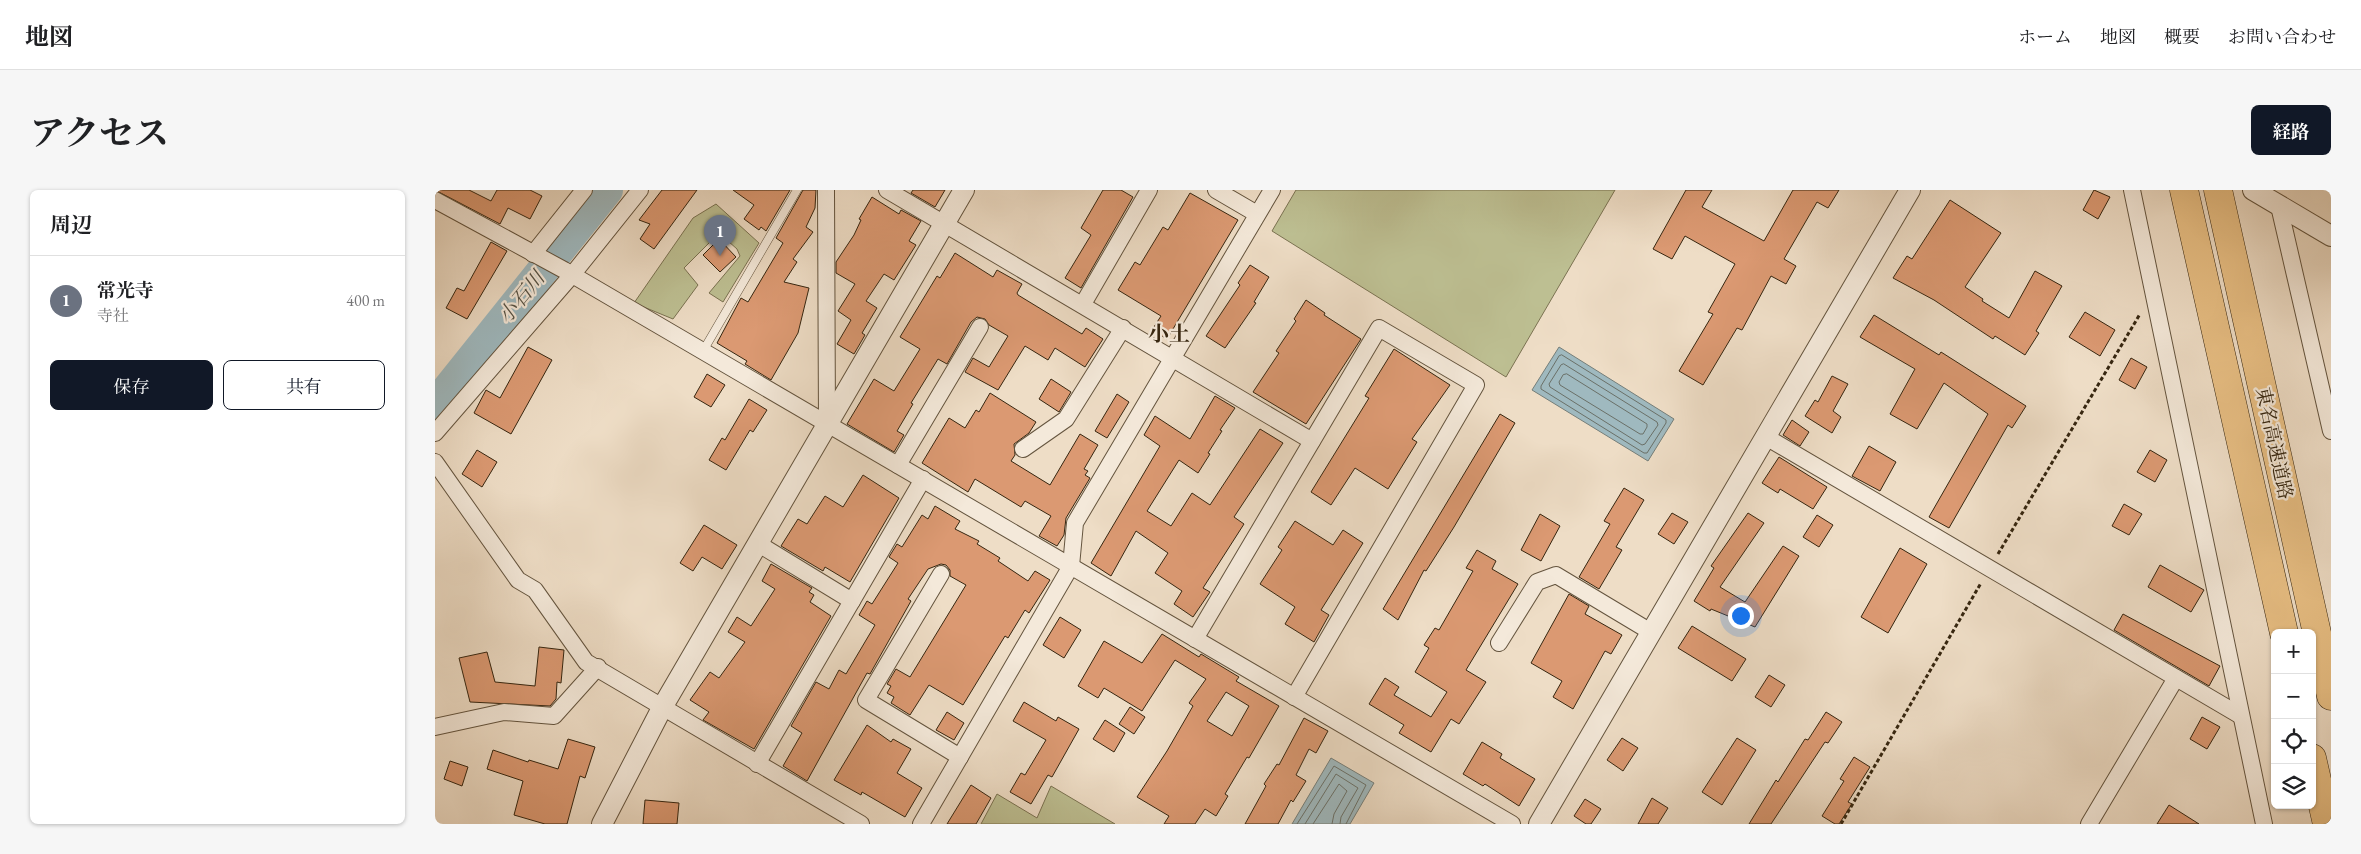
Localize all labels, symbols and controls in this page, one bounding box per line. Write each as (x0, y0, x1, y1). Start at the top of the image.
text: 地図 (25, 21, 73, 52)
text: ホーム (2018, 25, 2072, 48)
text: 地図 (2100, 25, 2136, 48)
text: 概要 (2164, 25, 2200, 48)
text: お問い合わせ (2228, 25, 2336, 48)
button: 経路 (2251, 105, 2331, 155)
text: アクセス (30, 110, 169, 155)
text: 周辺 (50, 211, 92, 238)
pin: 1 (704, 215, 736, 256)
water label: 小石川 (492, 264, 551, 328)
text: 常光寺 (97, 278, 154, 303)
text: 1 (62, 290, 70, 311)
text: 400 m (346, 290, 385, 311)
text: 寺社 (97, 305, 129, 326)
district label: 小土 (1148, 320, 1190, 347)
button: 保存 (50, 360, 213, 410)
button: 共有 (223, 360, 385, 410)
street label: 東名高速道路 (2250, 385, 2299, 501)
your location (1728, 603, 1754, 629)
map controls (2271, 629, 2316, 809)
button: + (2271, 629, 2316, 674)
button: − (2271, 674, 2316, 719)
button: locate (2271, 719, 2316, 764)
button: layers (2271, 764, 2316, 809)

